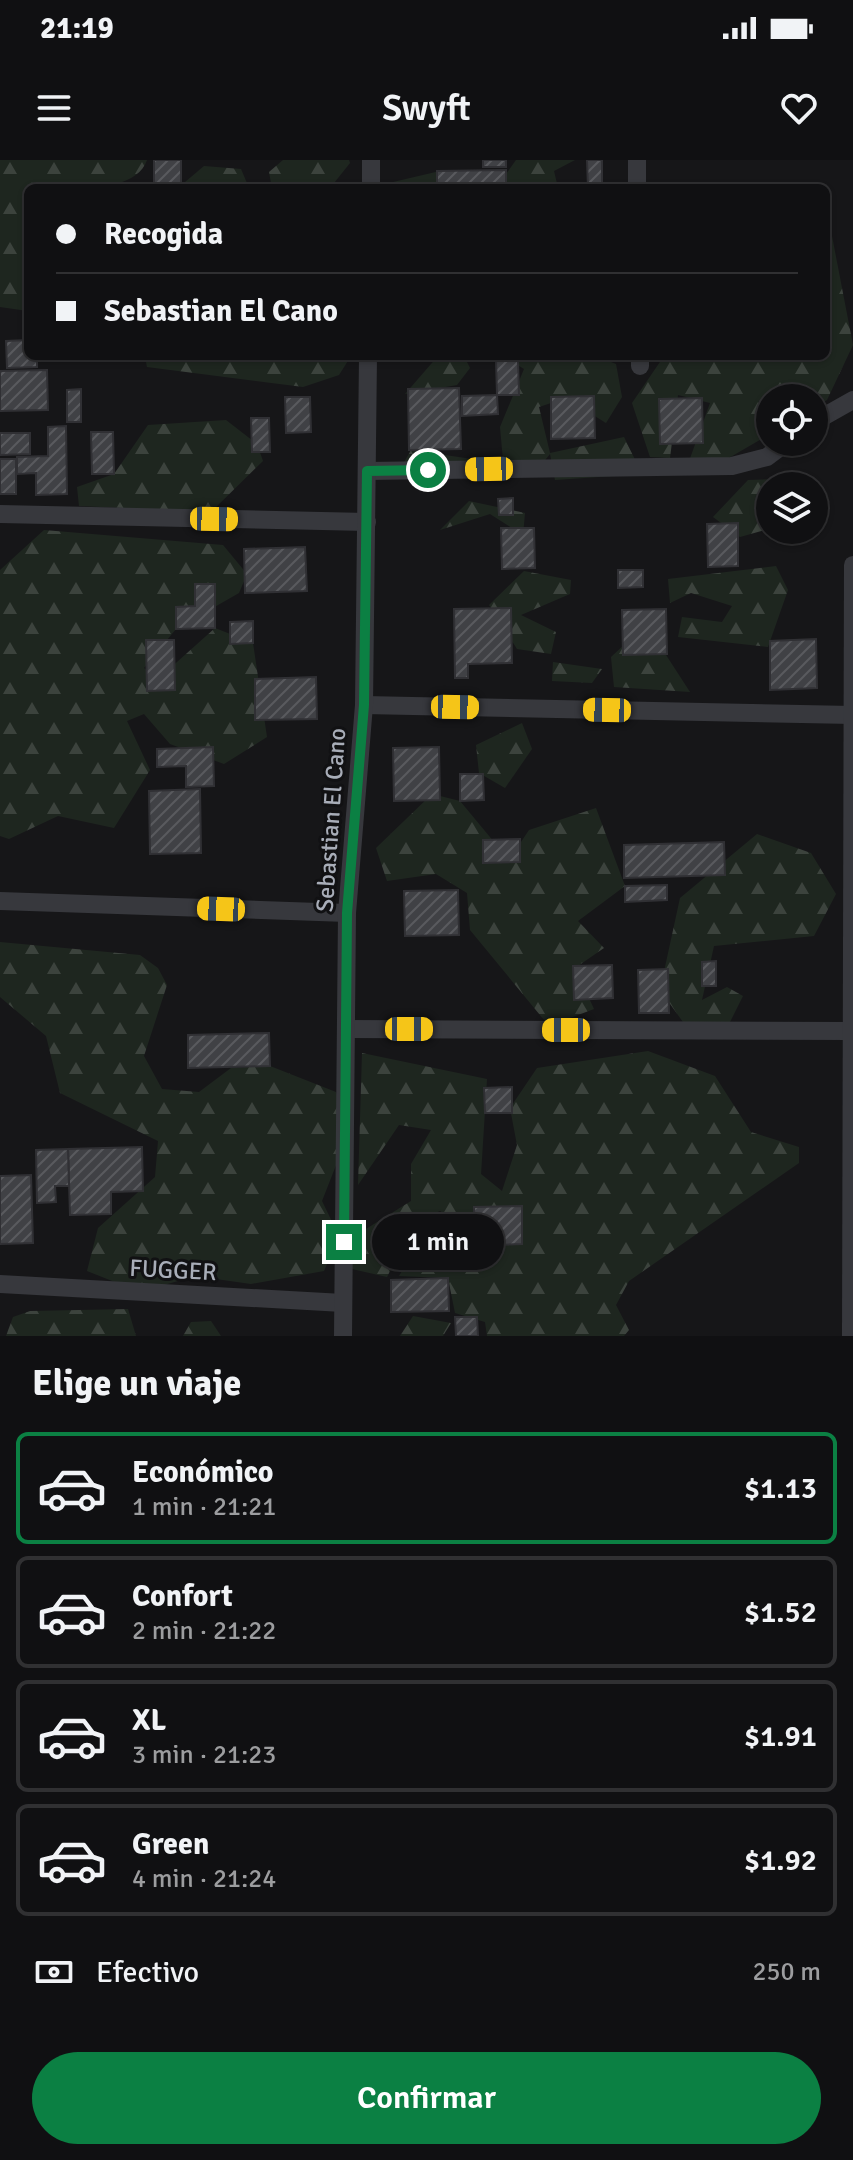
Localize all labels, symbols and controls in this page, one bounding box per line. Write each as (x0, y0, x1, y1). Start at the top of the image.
text: 21:19 (40, 10, 114, 47)
icon: menu (32, 86, 76, 130)
text: Swyft (382, 86, 471, 131)
icon: heart (777, 86, 821, 130)
text: Recogida (104, 216, 223, 253)
text: Sebastian El Cano (104, 293, 338, 330)
map controls (756, 384, 828, 544)
button: locate (756, 384, 828, 456)
route start (410, 452, 446, 488)
car (465, 457, 513, 481)
button: layers (756, 472, 828, 544)
car (190, 507, 238, 531)
car (431, 695, 479, 719)
car (583, 698, 631, 722)
street label: Sebastian El Cano (310, 727, 352, 913)
car (197, 896, 245, 922)
car (385, 1017, 433, 1041)
car (542, 1018, 590, 1042)
callout: 1 min (372, 1214, 504, 1270)
route end (326, 1224, 362, 1260)
text: 1 min (407, 1226, 469, 1258)
street label: FUGGER (129, 1253, 217, 1287)
text: Elige un viaje (32, 1361, 241, 1406)
icon: car (36, 1452, 108, 1524)
text: Económico (132, 1454, 274, 1491)
text: $1.13 (744, 1470, 817, 1507)
text: 1 min · 21:21 (132, 1491, 276, 1523)
icon: car (36, 1576, 108, 1648)
text: Confort (132, 1578, 233, 1615)
text: $1.52 (744, 1594, 817, 1631)
text: 2 min · 21:22 (132, 1615, 276, 1647)
icon: car (36, 1700, 108, 1772)
text: XL (132, 1702, 166, 1739)
text: $1.91 (744, 1718, 817, 1755)
text: 3 min · 21:23 (132, 1739, 276, 1771)
icon: car (36, 1824, 108, 1896)
text: Green (132, 1826, 209, 1863)
text: $1.92 (744, 1842, 817, 1879)
text: 4 min · 21:24 (132, 1863, 276, 1895)
icon: cash (32, 1950, 76, 1994)
text: Efectivo (96, 1954, 199, 1991)
text: 250 m (752, 1956, 821, 1988)
button: Confirmar (32, 2052, 821, 2144)

